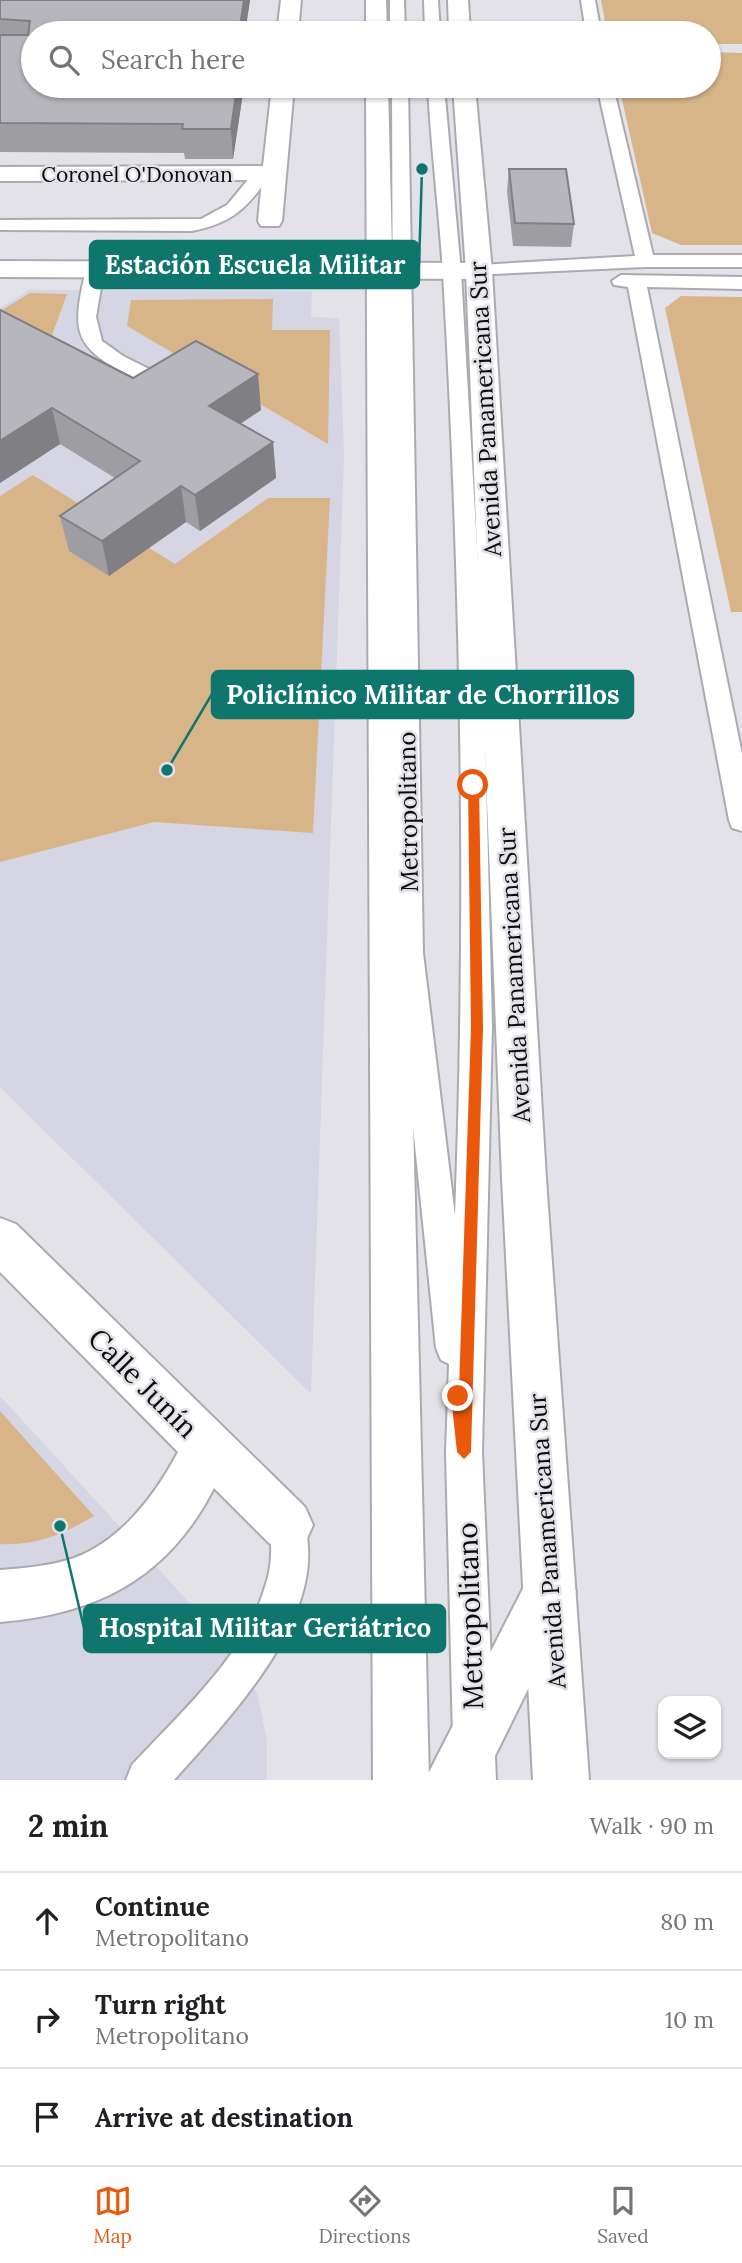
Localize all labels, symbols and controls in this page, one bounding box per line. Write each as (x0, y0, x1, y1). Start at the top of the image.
search box (21, 21, 721, 98)
icon: search (45, 41, 83, 79)
text: Search here (101, 43, 245, 76)
street label: Coronel O'Donovan (41, 161, 233, 188)
callout: Estación Escuela Militar (90, 241, 419, 288)
text: Estación Escuela Militar (105, 248, 406, 281)
street label: Avenida Panamericana Sur (462, 260, 508, 558)
callout: Policlínico Militar de Chorrillos (212, 671, 633, 718)
text: Policlínico Militar de Chorrillos (226, 678, 620, 711)
street label: Metropolitano (391, 731, 425, 893)
route start (457, 769, 488, 800)
street label: Avenida Panamericana Sur (491, 826, 537, 1124)
street label: Calle Junín (80, 1320, 206, 1446)
route end (442, 1380, 473, 1411)
street label: Avenida Panamericana Sur (521, 1392, 573, 1691)
street label: Metropolitano (449, 1522, 491, 1710)
callout: Hospital Militar Geriátrico (84, 1605, 445, 1652)
text: Hospital Militar Geriátrico (99, 1611, 431, 1644)
map controls (658, 1696, 721, 1759)
button: layers (658, 1696, 721, 1759)
text: 2 min (28, 1807, 108, 1845)
text: Walk · 90 m (590, 1811, 714, 1840)
text: Continue (95, 1890, 210, 1923)
icon: ahead (28, 1902, 66, 1940)
text: 80 m (660, 1907, 714, 1936)
text: Metropolitano (95, 1923, 249, 1952)
text: Turn right (95, 1988, 226, 2021)
icon: right (28, 2000, 66, 2038)
text: 10 m (665, 2005, 714, 2034)
text: Metropolitano (95, 2021, 249, 2050)
icon: arrive (28, 2098, 66, 2136)
text: Arrive at destination (95, 2101, 353, 2134)
tab: Map (93, 2182, 132, 2248)
tab: Directions (319, 2182, 411, 2248)
tab: Saved (597, 2182, 649, 2248)

